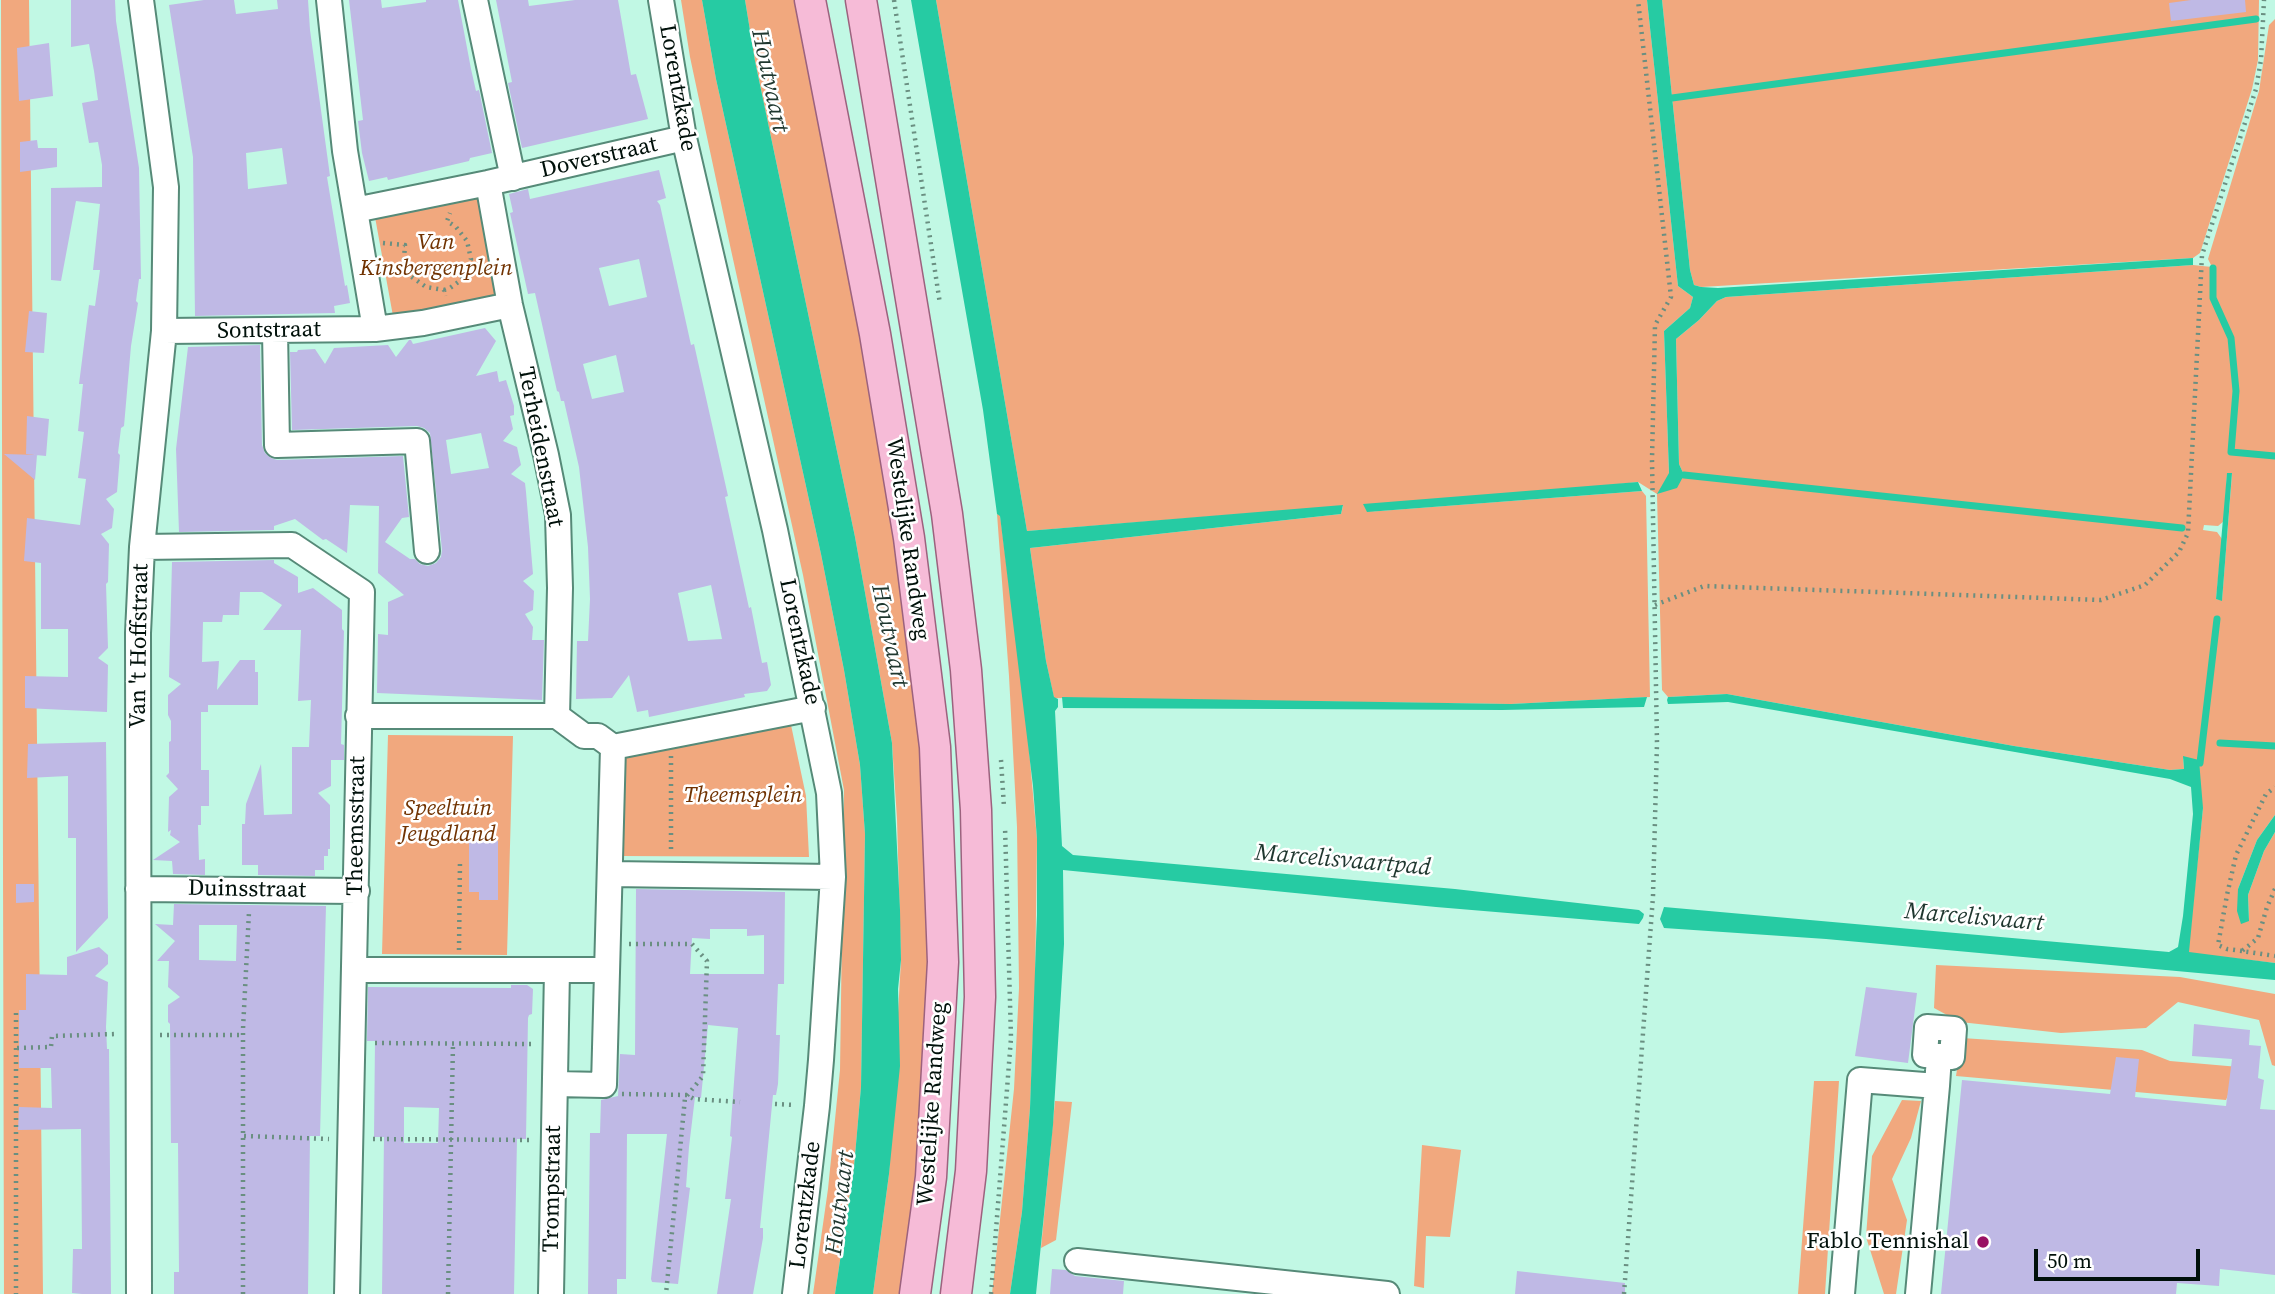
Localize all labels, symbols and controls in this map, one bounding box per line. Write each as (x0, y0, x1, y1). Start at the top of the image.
street label: Lorentzkade (652, 22, 702, 154)
water label: Houtvaart (744, 27, 794, 135)
street label: Doverstraat (538, 131, 660, 185)
park label: Van Kinsbergenplein (359, 229, 513, 283)
street label: Sontstraat (217, 316, 321, 346)
street label: Terheidenstraat (511, 365, 569, 529)
street label: Westelijke Randweg (879, 436, 935, 642)
street label: Van 't Hoffstraat (125, 563, 155, 729)
street label: Lorentzkade (772, 576, 826, 708)
water label: Houtvaart (864, 582, 914, 690)
street label: Theemsstraat (342, 756, 372, 896)
park label: Theemsplein (684, 782, 802, 810)
park label: Speeltuin Jeugdland (400, 795, 496, 849)
water label: Marcelisvaartpad (1254, 839, 1432, 883)
street label: Duinsstraat (188, 875, 306, 905)
water label: Marcelisvaart (1903, 898, 2045, 938)
street label: Westelijke Randweg (912, 1001, 954, 1207)
street label: Trompstraat (538, 1125, 568, 1253)
street label: Lorentzkade (784, 1140, 828, 1270)
water label: Houtvaart (820, 1149, 862, 1257)
place label: Fablo Tennishal (1806, 1228, 1969, 1256)
marker: Fablo Tennishal (1975, 1234, 1991, 1250)
scale bar (2037, 1234, 2203, 1278)
text: 50 m (2047, 1246, 2092, 1275)

